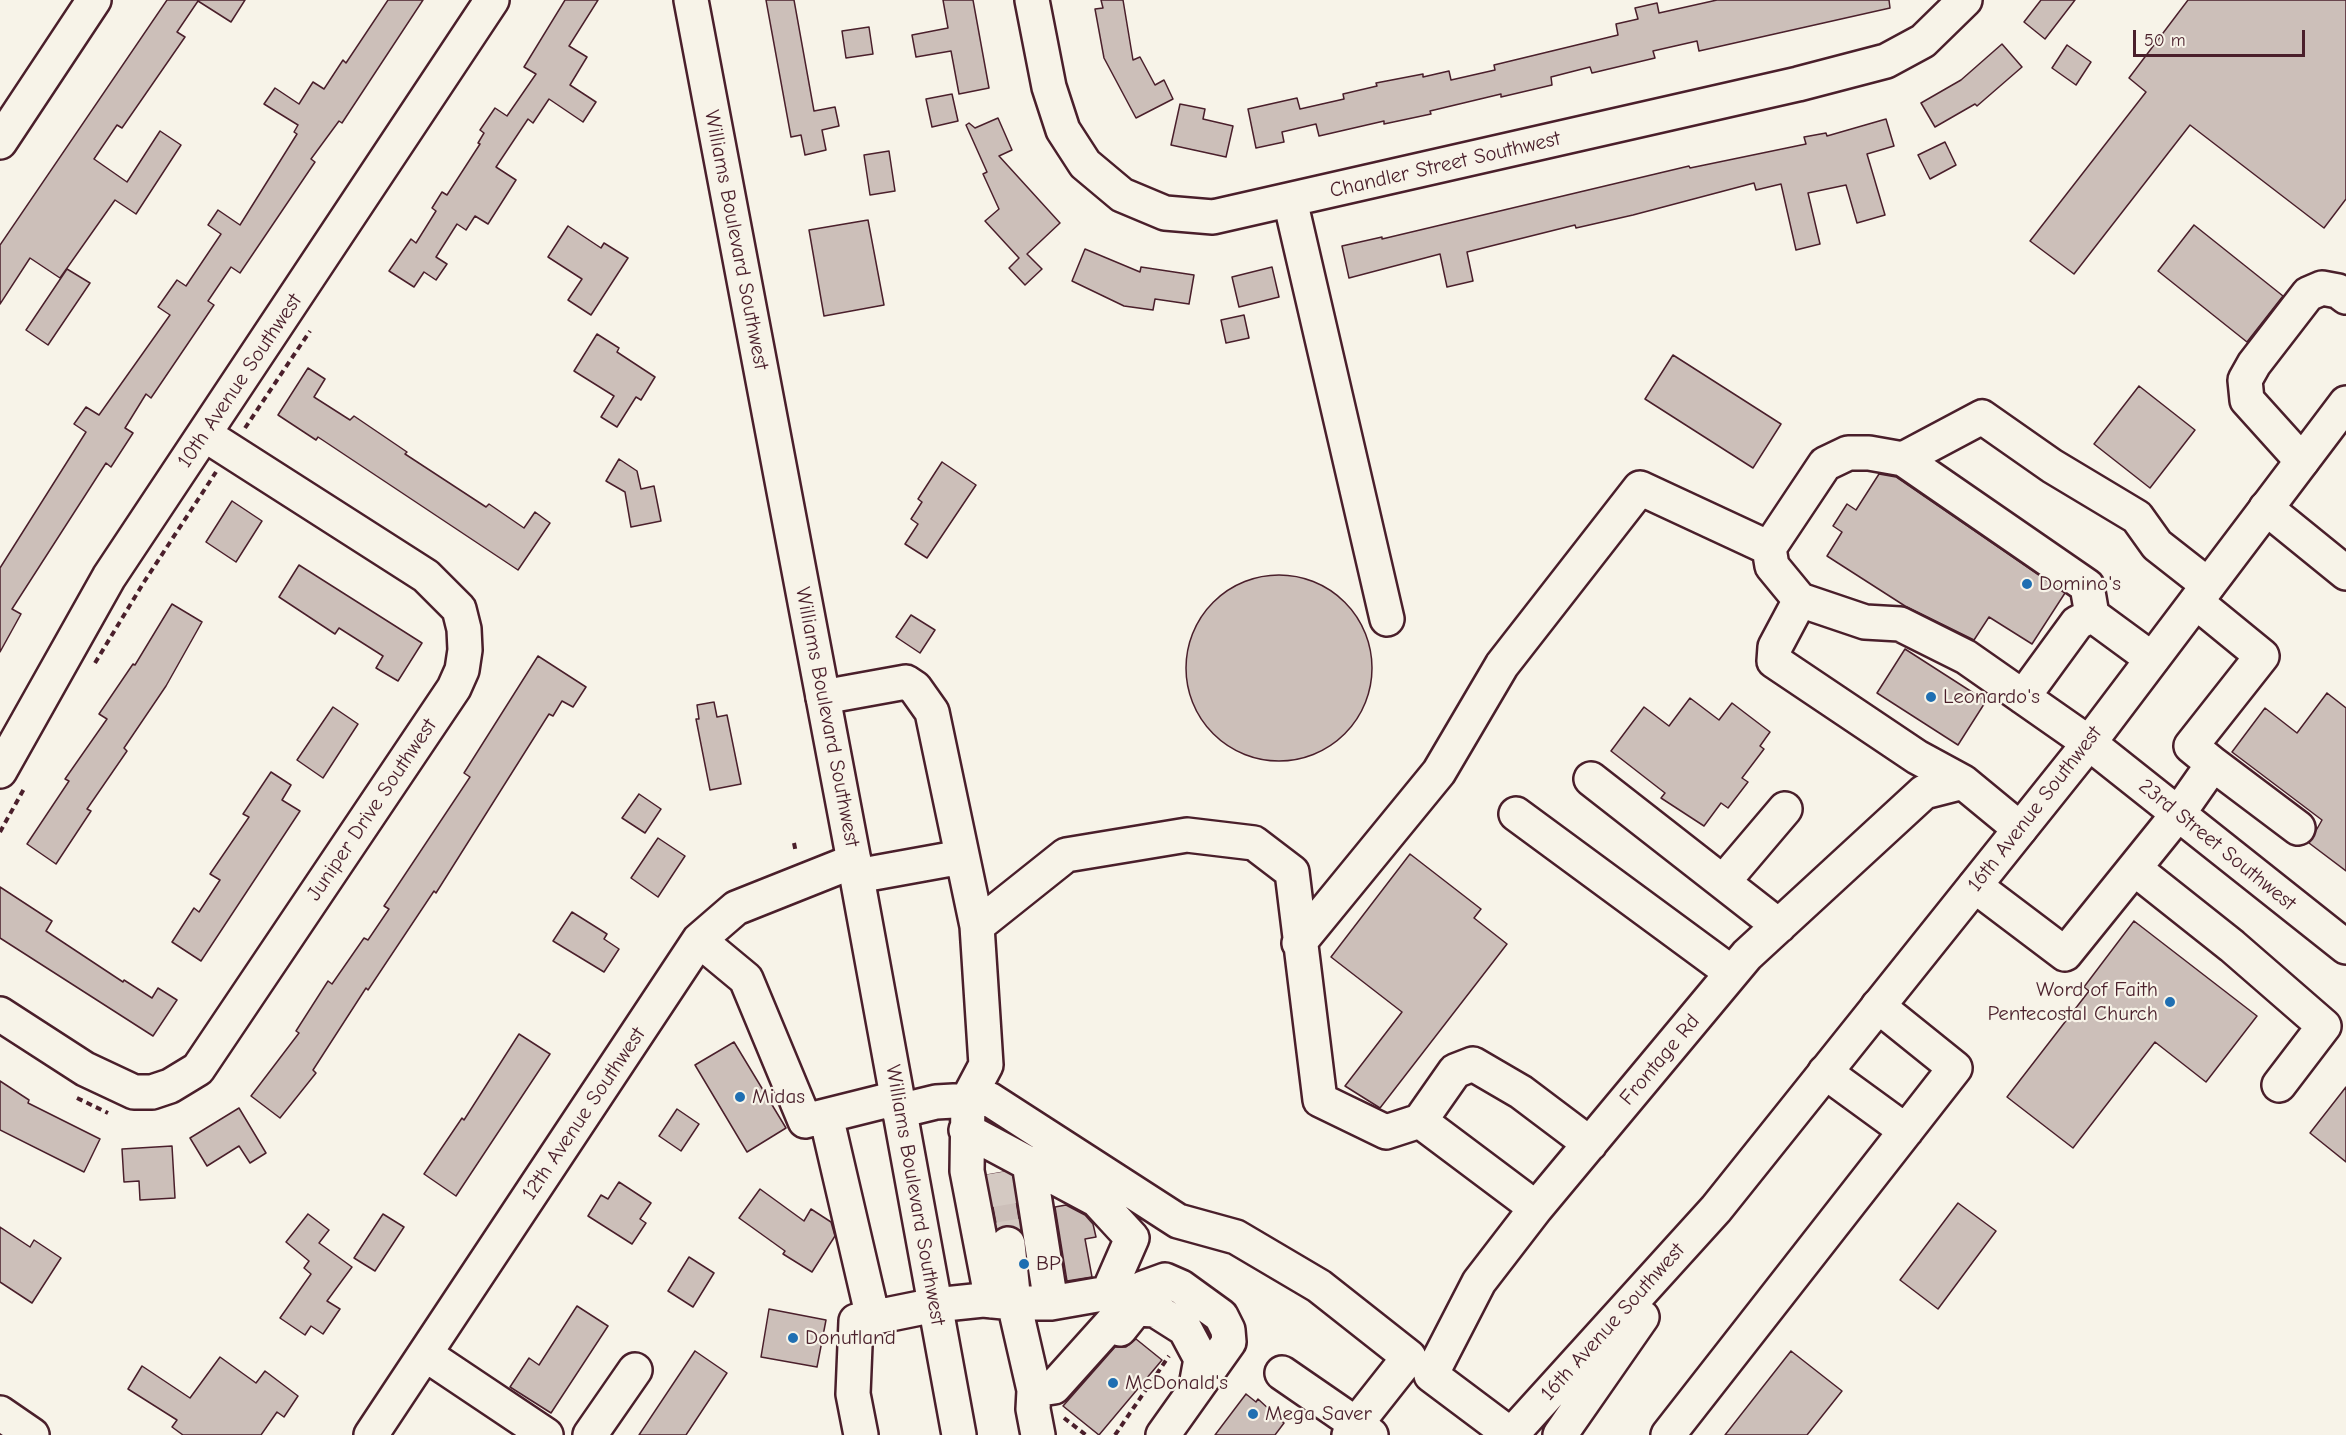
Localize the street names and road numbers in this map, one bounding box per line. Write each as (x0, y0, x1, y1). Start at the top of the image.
street label: Williams Boulevard Southwest (698, 108, 774, 372)
street label: Chandler Street Southwest (1327, 126, 1563, 204)
street label: 10th Avenue Southwest (172, 289, 308, 473)
street label: Williams Boulevard Southwest (789, 585, 865, 849)
street label: Juniper Drive Southwest (302, 714, 442, 906)
street label: 16th Avenue Southwest (1963, 721, 2107, 897)
street label: 23rd Street Southwest (2133, 774, 2301, 916)
street label: Frontage Rd (1615, 1009, 1705, 1111)
street label: 12th Avenue Southwest (517, 1023, 651, 1205)
street label: Williams Boulevard Southwest (880, 1063, 950, 1327)
street label: 16th Avenue Southwest (1536, 1238, 1690, 1406)

